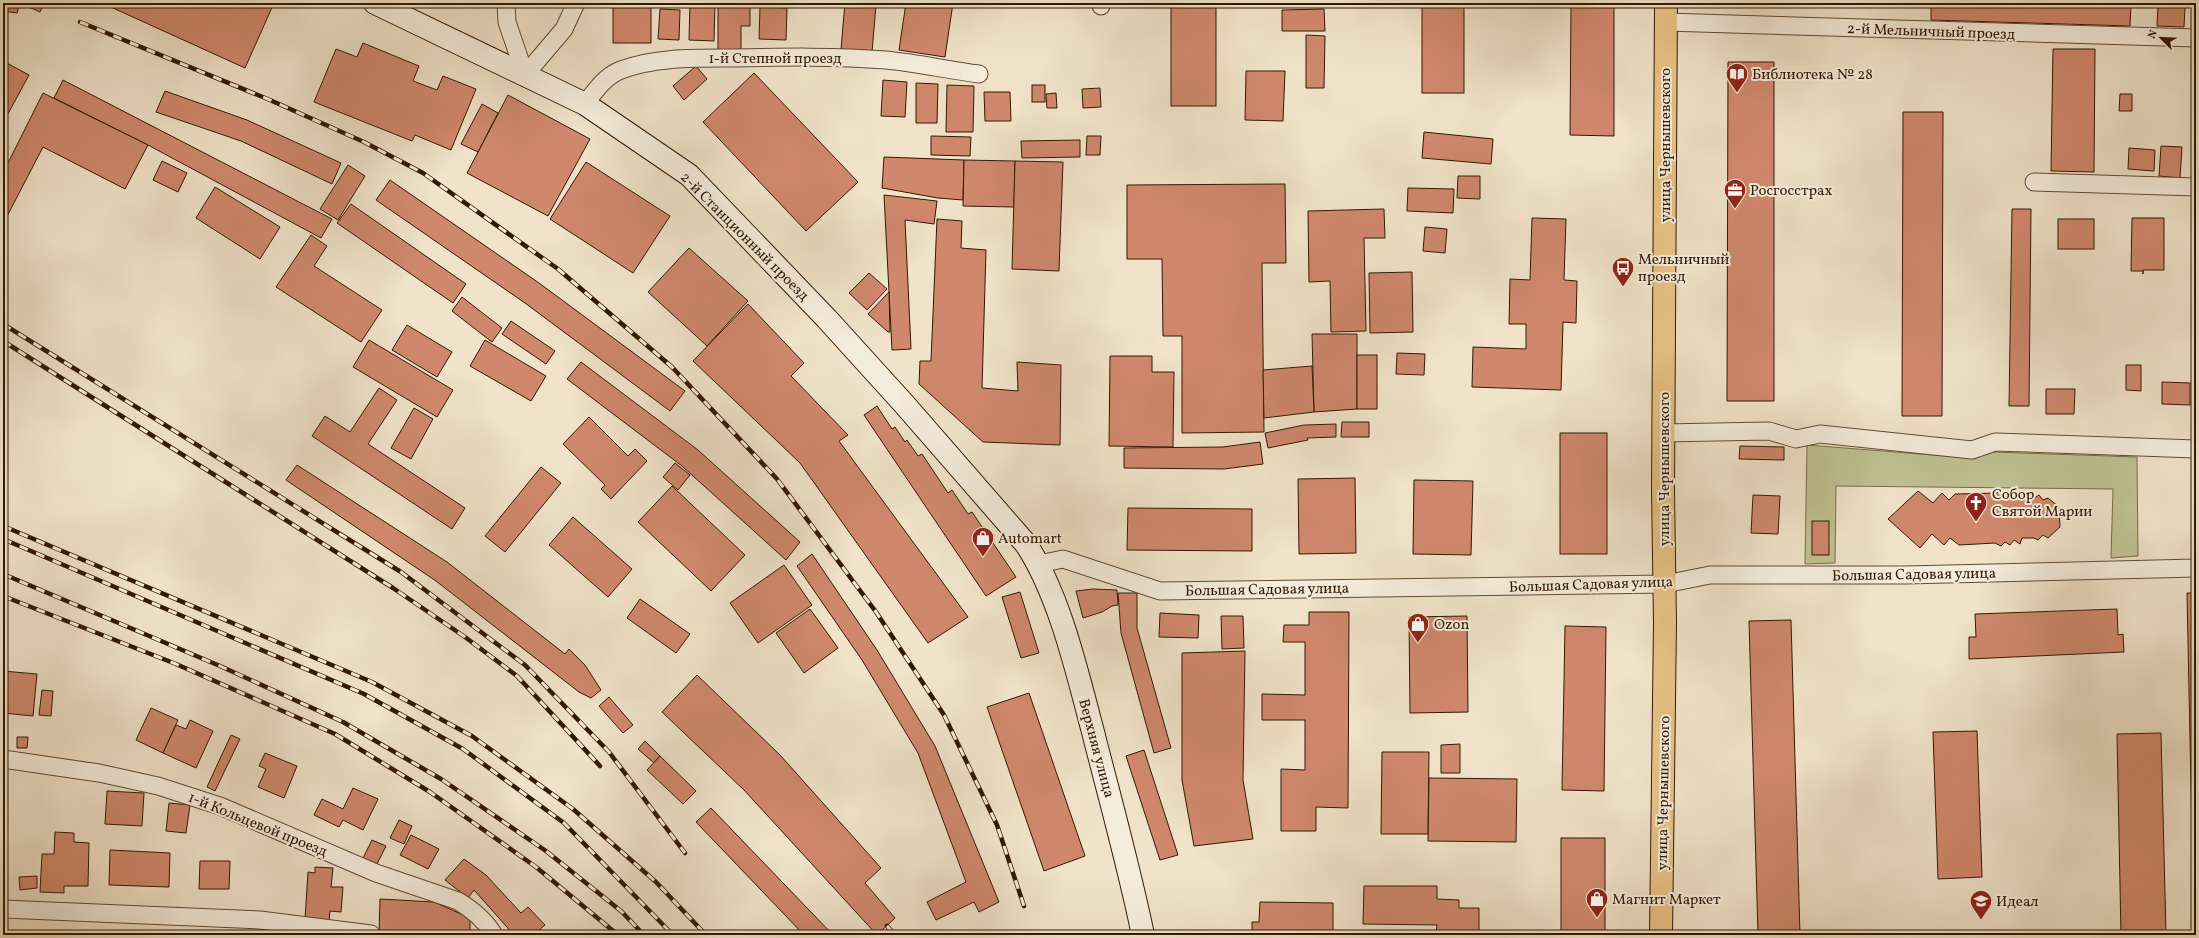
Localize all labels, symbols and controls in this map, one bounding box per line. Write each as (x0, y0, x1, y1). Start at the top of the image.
north arrow (2141, 18, 2181, 58)
street label: 2-й Мельничный проезд (1846, 19, 2016, 46)
text: N (2145, 28, 2162, 41)
street label: 1-й Степной проезд (708, 49, 842, 70)
library icon: Библиотека № 28 (1724, 61, 1750, 94)
place label: Библиотека № 28 (1752, 65, 1873, 86)
street label: улица Чернышевского (1656, 68, 1677, 222)
street label: 2-й Станционный проезд (675, 168, 813, 307)
office icon: Росгосстрах (1722, 177, 1748, 210)
place label: Росгосстрах (1750, 181, 1832, 202)
place label: Мельничный проезд (1638, 250, 1729, 288)
bus stop icon: Мельничный проезд (1610, 255, 1636, 288)
street label: улица Чернышевского (1655, 392, 1676, 546)
place label: Собор Святой Марии (1992, 485, 2093, 523)
church icon: Собор Святой Марии (1963, 490, 1989, 523)
shop icon: Automart (970, 525, 996, 558)
place label: Automart (998, 529, 1062, 550)
street label: Большая Садовая улица (1832, 564, 1996, 587)
street label: Большая Садовая улица (1509, 572, 1674, 599)
street label: Большая Садовая улица (1185, 579, 1349, 602)
shop icon: Ozon (1405, 611, 1431, 644)
place label: Ozon (1434, 615, 1469, 636)
street label: Верхняя улица (1072, 697, 1119, 800)
street label: улица Чернышевского (1653, 715, 1676, 871)
street label: 1-й Кольцевой проезд (185, 788, 331, 863)
shop icon: Магнит Маркет (1584, 886, 1610, 919)
school or university icon: Идеал (1968, 888, 1994, 921)
place label: Магнит Маркет (1612, 890, 1721, 911)
place label: Идеал (1996, 892, 2039, 913)

